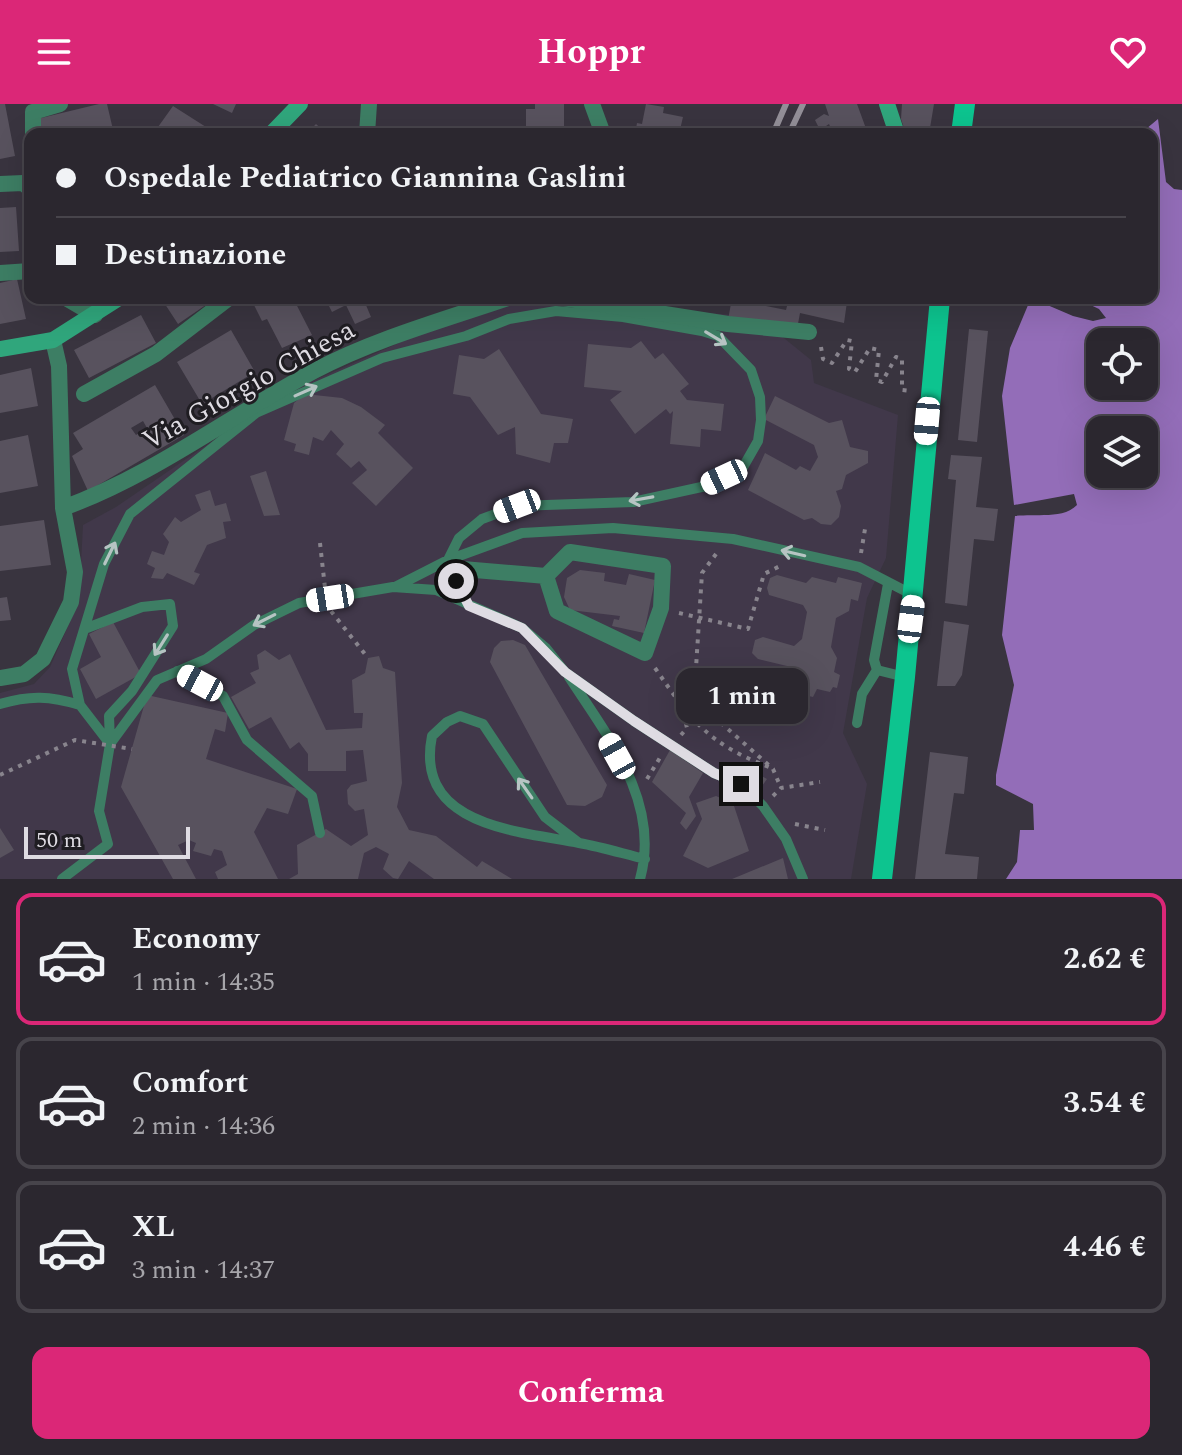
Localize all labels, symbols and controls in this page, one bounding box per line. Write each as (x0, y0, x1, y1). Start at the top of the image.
text: Hoppr (537, 25, 645, 80)
icon: menu (32, 30, 76, 74)
icon: heart (1106, 30, 1150, 74)
text: Ospedale Pediatrico Giannina Gaslini (104, 155, 626, 201)
text: Destinazione (104, 232, 286, 278)
street label: Via Giorgio Chiesa (134, 309, 363, 462)
map controls (1086, 328, 1158, 488)
button: locate (1086, 328, 1158, 400)
one-way arrow (704, 330, 727, 346)
one-way arrow (293, 383, 317, 398)
car (913, 396, 941, 446)
button: layers (1086, 416, 1158, 488)
car (697, 456, 751, 498)
car (490, 486, 544, 526)
one-way arrow (628, 493, 654, 508)
one-way arrow (102, 542, 118, 566)
one-way arrow (781, 545, 806, 560)
route start (438, 563, 474, 599)
car (304, 582, 356, 614)
car (896, 594, 926, 644)
one-way arrow (253, 613, 277, 629)
one-way arrow (153, 633, 169, 656)
car (173, 661, 227, 705)
callout: 1 min (675, 668, 807, 724)
text: 1 min (707, 676, 777, 716)
car (595, 729, 639, 783)
route end (723, 766, 759, 802)
one-way arrow (517, 777, 533, 799)
scale bar (24, 823, 190, 859)
text: 50 m (36, 824, 82, 857)
text: Economy (132, 916, 259, 962)
icon: car (36, 923, 108, 995)
text: 2.62 € (1063, 936, 1146, 982)
text: 1 min · 14:35 (132, 962, 275, 1002)
text: Comfort (132, 1060, 248, 1106)
icon: car (36, 1067, 108, 1139)
text: 3.54 € (1063, 1080, 1146, 1126)
text: 2 min · 14:36 (132, 1106, 275, 1146)
text: XL (132, 1204, 175, 1250)
icon: car (36, 1211, 108, 1283)
text: 4.46 € (1063, 1224, 1146, 1270)
text: 3 min · 14:37 (132, 1250, 275, 1290)
button: Conferma (32, 1347, 1150, 1439)

